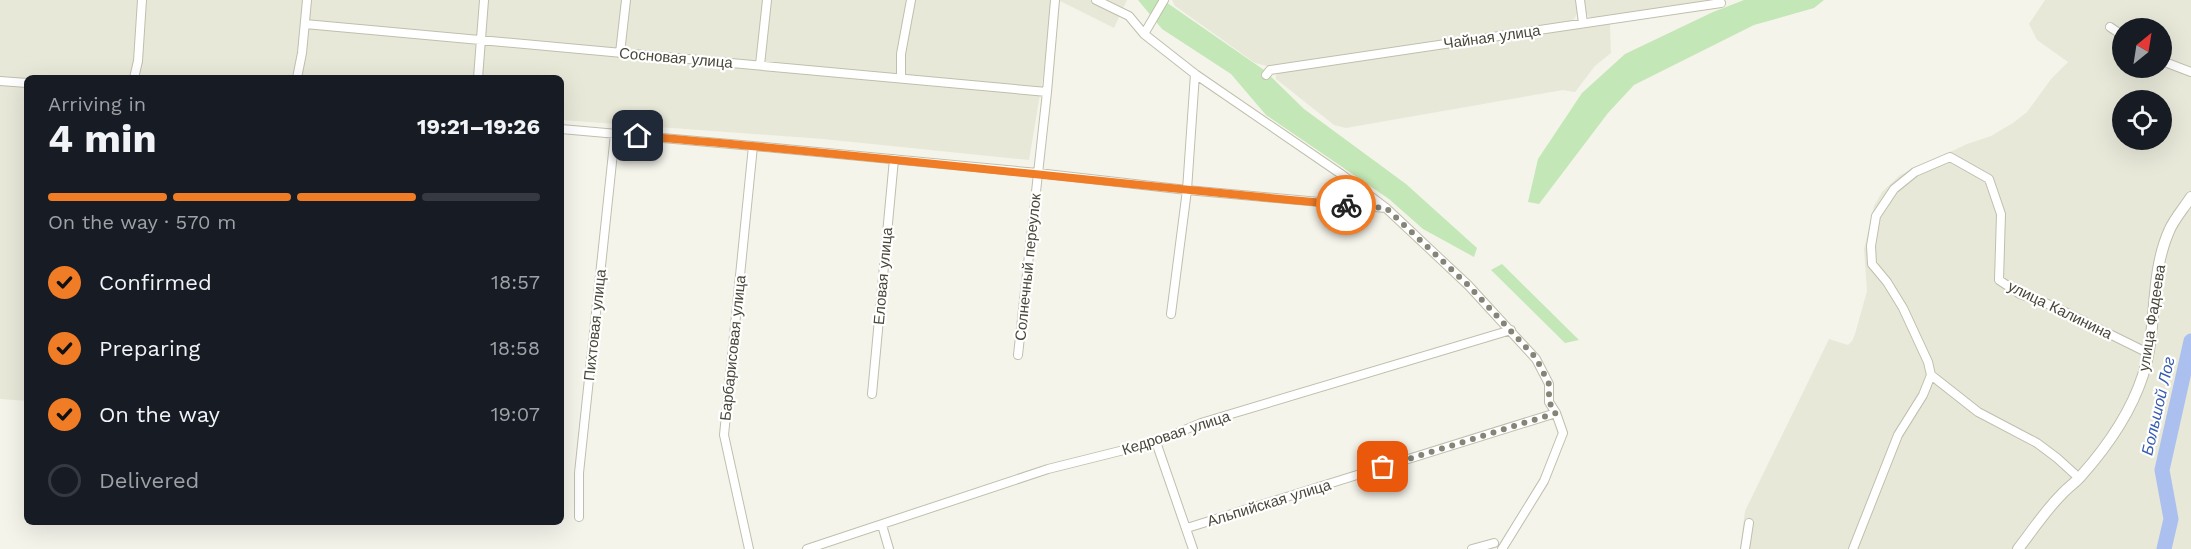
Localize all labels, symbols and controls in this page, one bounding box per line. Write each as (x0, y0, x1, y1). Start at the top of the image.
north arrow (2112, 18, 2172, 78)
map controls (2112, 18, 2172, 150)
street label: Чайная улица (1442, 21, 1542, 53)
street label: Сосновая улица (618, 44, 734, 72)
button: locate (2112, 90, 2172, 150)
text: Arriving in (48, 92, 146, 116)
pin (612, 110, 663, 161)
text: 19:21–19:26 (417, 114, 540, 139)
text: 4 min (48, 116, 157, 161)
icon: home (621, 119, 654, 152)
courier (1316, 175, 1376, 235)
icon: bike (1330, 189, 1363, 222)
street label: Солнечный переулок (1011, 192, 1045, 342)
text: On the way · 570 m (48, 210, 236, 234)
street label: Еловая улица (870, 226, 896, 326)
street label: улица Фадеева (2135, 263, 2169, 373)
icon: check (48, 266, 81, 299)
street label: Пихтовая улица (580, 268, 610, 382)
text: Confirmed (99, 270, 212, 295)
text: 18:57 (491, 270, 540, 294)
street label: Барбарисовая улица (716, 274, 750, 422)
street label: улица Калинина (2005, 277, 2116, 343)
icon: check (48, 332, 81, 365)
text: Preparing (99, 336, 200, 361)
text: 18:58 (490, 336, 540, 360)
water label: Большой Лог (2137, 355, 2179, 457)
icon: check (48, 398, 81, 431)
text: On the way (99, 402, 220, 427)
text: 19:07 (491, 402, 540, 426)
street label: Кедровая улица (1120, 407, 1233, 459)
pin (1357, 441, 1408, 492)
icon: bag (1366, 450, 1399, 483)
text: Delivered (99, 468, 199, 493)
street label: Альпийская улица (1205, 475, 1334, 530)

